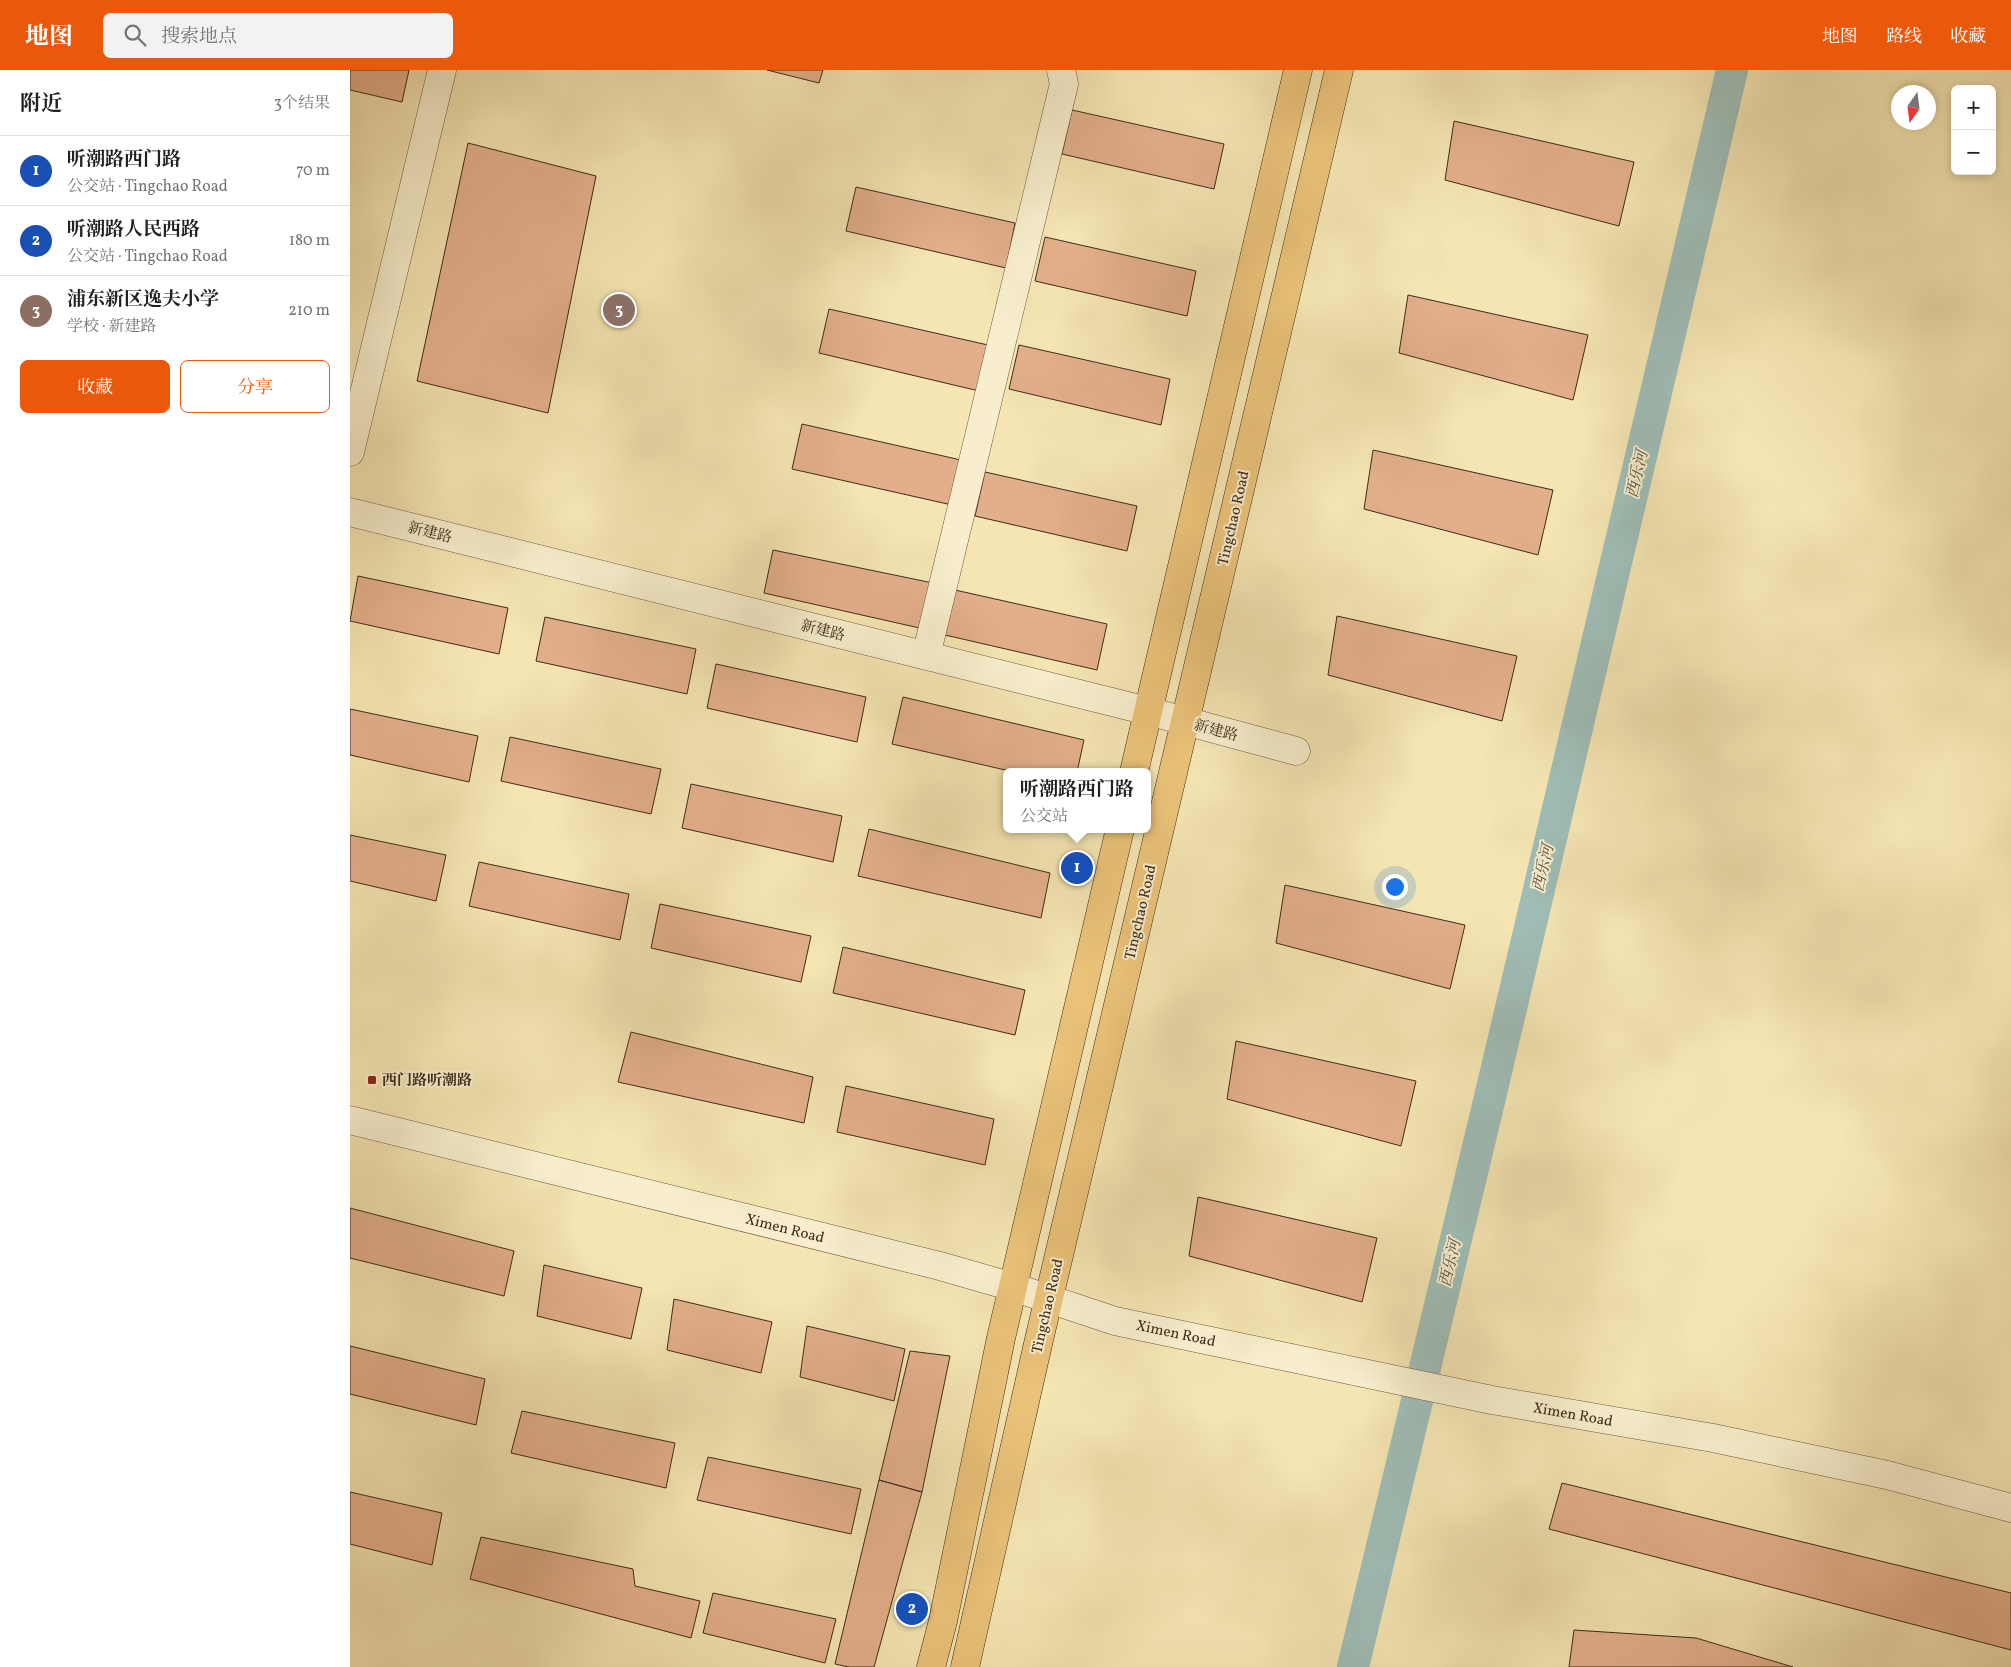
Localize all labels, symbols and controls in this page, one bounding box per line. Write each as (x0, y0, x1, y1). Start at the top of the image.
search box (103, 13, 453, 58)
text: 地图 (25, 21, 73, 55)
icon: search (121, 21, 149, 49)
text: 搜索地点 (161, 24, 237, 50)
text: 地图 (1822, 25, 1858, 50)
text: 路线 (1886, 25, 1922, 50)
text: 收藏 (1950, 25, 1986, 50)
north arrow (1891, 85, 1936, 130)
map controls (1951, 85, 1996, 175)
button: + (1951, 85, 1996, 130)
text: 附近 (20, 90, 62, 119)
text: 3个结果 (274, 93, 330, 115)
button: − (1951, 130, 1996, 175)
text: 听潮路西门路 (67, 147, 181, 173)
text: 1 (33, 160, 39, 182)
text: 70 m (296, 160, 330, 182)
text: 公交站 · Tingchao Road (67, 176, 228, 198)
text: 听潮路人民西路 (67, 217, 200, 243)
text: 2 (32, 230, 40, 252)
text: 180 m (289, 230, 330, 252)
text: 公交站 · Tingchao Road (67, 246, 228, 268)
text: 浦东新区逸夫小学 (67, 287, 219, 313)
pin: 3 (603, 291, 635, 329)
text: 3 (32, 300, 40, 322)
text: 210 m (288, 300, 330, 322)
text: 学校 · 新建路 (67, 316, 157, 338)
button: 收藏 (20, 360, 170, 413)
button: 分享 (180, 360, 330, 413)
water label: 西乐河 (1622, 446, 1655, 500)
street label: Tingchao Road (1213, 469, 1256, 568)
street label: 新建路 (405, 518, 454, 549)
street label: 新建路 (798, 616, 847, 647)
street label: 新建路 (1191, 715, 1240, 747)
popup (1003, 768, 1151, 833)
text: 听潮路西门路 (1020, 777, 1134, 803)
text: 公交站 (1020, 806, 1068, 828)
water label: 西乐河 (1528, 840, 1561, 894)
pin: 1 (1061, 849, 1093, 887)
street label: Tingchao Road (1120, 863, 1163, 962)
your location (1382, 874, 1408, 900)
place label: 西门路听潮路 (382, 1071, 472, 1092)
marker: 西门路听潮路 (366, 1074, 378, 1086)
street label: Ximen Road (743, 1210, 826, 1249)
water label: 西乐河 (1435, 1235, 1468, 1289)
street label: Tingchao Road (1027, 1257, 1070, 1356)
street label: Ximen Road (1134, 1316, 1217, 1353)
street label: Ximen Road (1531, 1398, 1614, 1433)
pin: 2 (896, 1590, 928, 1628)

